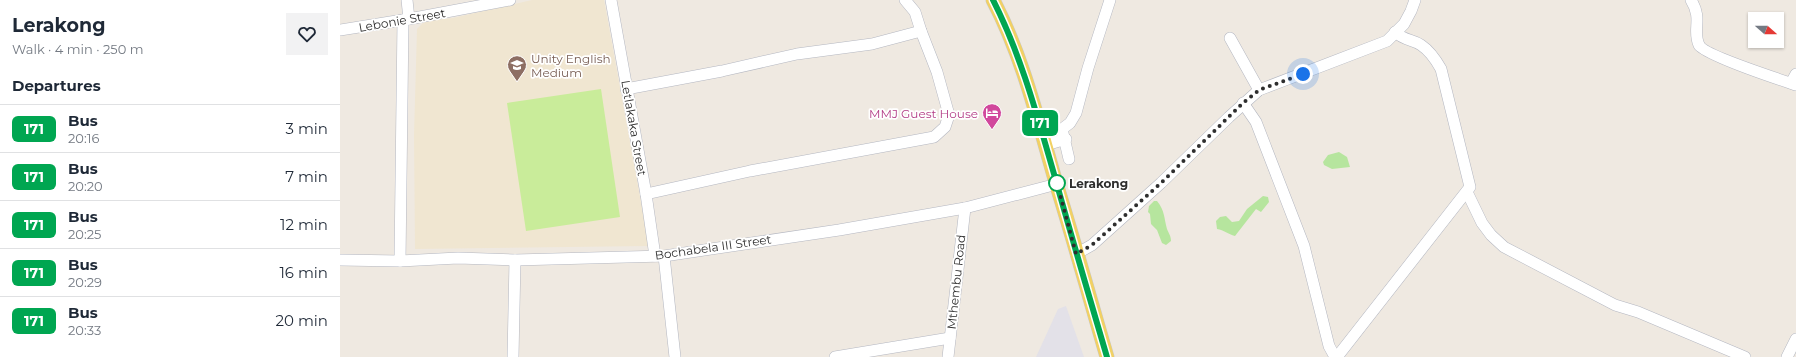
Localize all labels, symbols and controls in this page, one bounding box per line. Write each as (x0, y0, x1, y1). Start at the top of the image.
street label: Lebonie Street (357, 5, 447, 35)
north arrow (1748, 12, 1784, 48)
map controls (1748, 12, 1784, 48)
button: heart (286, 13, 328, 55)
text: Lerakong (12, 14, 106, 37)
text: Walk · 4 min · 250 m (12, 41, 143, 57)
place label: Unity English Medium (531, 51, 611, 80)
school or university icon: Unity English Medium (506, 54, 528, 82)
your location (1293, 64, 1313, 84)
text: Departures (12, 76, 101, 95)
street label: Letlakaka Street (618, 79, 650, 177)
hotel icon: MMJ Guest House (981, 102, 1003, 130)
place label: MMJ Guest House (869, 106, 978, 121)
line badge: 171 (1017, 110, 1063, 136)
text: Bus (68, 111, 98, 130)
text: 171 (1030, 114, 1050, 132)
text: 3 min (286, 119, 328, 138)
text: 171 (24, 120, 44, 138)
text: 20:16 (68, 130, 99, 146)
text: Bus (68, 159, 98, 178)
text: 7 min (285, 167, 328, 186)
text: 171 (24, 168, 44, 186)
marker: Lerakong (1048, 174, 1066, 192)
place label: Lerakong (1069, 176, 1128, 191)
text: 20:20 (68, 178, 103, 194)
text: Bus (68, 207, 98, 226)
text: 12 min (280, 215, 328, 234)
text: 171 (24, 216, 44, 234)
text: 20:25 (68, 226, 101, 242)
street label: Bochabela III Street (654, 231, 772, 263)
street label: Mthembu Road (944, 234, 968, 330)
text: Bus (68, 255, 98, 274)
text: 16 min (279, 263, 328, 282)
text: 171 (24, 264, 44, 282)
text: 20:29 (68, 274, 102, 290)
text: Bus (68, 303, 98, 322)
text: 20 min (276, 311, 328, 330)
text: 171 (24, 312, 44, 330)
text: 20:33 (68, 322, 101, 338)

